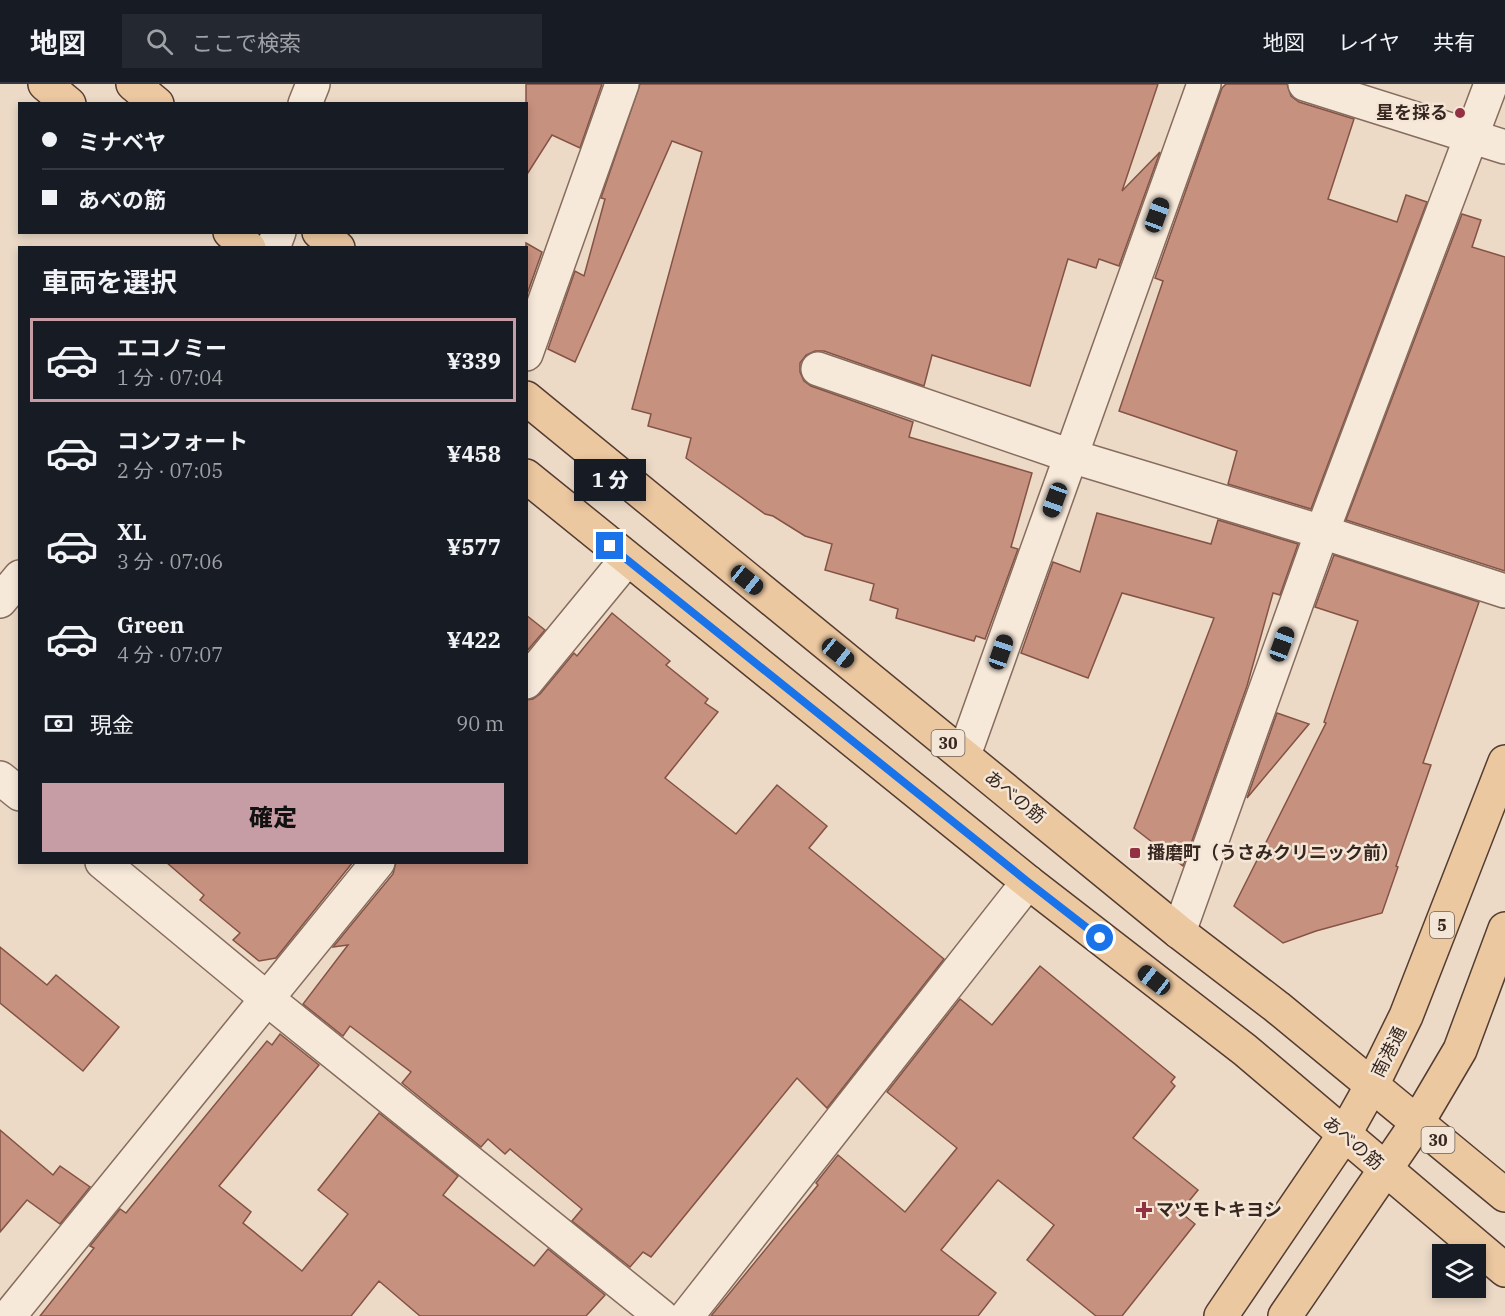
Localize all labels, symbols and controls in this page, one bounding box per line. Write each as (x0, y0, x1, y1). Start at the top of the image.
search box (122, 14, 542, 68)
text: 地図 (30, 24, 86, 61)
icon: search (143, 25, 176, 58)
text: ここで検索 (191, 28, 301, 57)
text: 地図 (1263, 28, 1305, 56)
text: レイヤ (1338, 28, 1400, 56)
text: 共有 (1433, 28, 1475, 56)
place label: 星を採る (1376, 101, 1448, 124)
marker: 星を採る (1453, 106, 1467, 120)
text: ミナベヤ (78, 127, 166, 156)
text: あべの筋 (78, 185, 166, 214)
car (1142, 195, 1172, 235)
text: 車両を選択 (42, 264, 177, 299)
icon: car (45, 333, 99, 387)
text: エコノミー (117, 333, 227, 362)
text: ¥339 (446, 346, 501, 375)
text: 1 分 · 07:04 (117, 364, 223, 391)
icon: car (45, 426, 99, 480)
text: コンフォート (117, 426, 248, 455)
text: ¥458 (446, 439, 501, 468)
text: 2 分 · 07:05 (117, 457, 223, 484)
callout: 1 分 (574, 459, 646, 501)
text: 1 分 (592, 466, 628, 493)
car (1040, 480, 1070, 520)
text: XL (117, 517, 147, 546)
icon: car (45, 519, 99, 573)
text: ¥577 (446, 532, 501, 561)
route end (596, 532, 623, 559)
text: 3 分 · 07:06 (117, 548, 223, 575)
car (727, 562, 767, 598)
text: Green (117, 610, 184, 639)
icon: car (45, 612, 99, 666)
car (1267, 624, 1297, 664)
text: ¥422 (446, 625, 501, 654)
car (987, 632, 1015, 672)
car (818, 635, 858, 671)
text: 4 分 · 07:07 (117, 641, 223, 668)
icon: cash (42, 707, 75, 740)
text: 現金 (90, 710, 134, 739)
text: 90 m (456, 710, 504, 737)
road number: 30 (932, 730, 964, 756)
street label: あべの筋 (980, 765, 1051, 828)
button: 確定 (42, 783, 504, 852)
place label: 播磨町（うさみクリニック前） (1147, 841, 1399, 864)
marker: 播磨町（うさみクリニック前） (1128, 846, 1142, 860)
road number: 5 (1430, 912, 1454, 938)
route start (1086, 924, 1113, 951)
car (1134, 962, 1174, 998)
street label: 南港通 (1366, 1022, 1411, 1081)
street label: あべの筋 (1318, 1111, 1388, 1175)
road number: 30 (1422, 1127, 1454, 1153)
place label: マツモトキヨシ (1156, 1198, 1282, 1221)
marker: マツモトキヨシ (1137, 1203, 1151, 1217)
map controls (1432, 1244, 1486, 1298)
button: layers (1432, 1244, 1486, 1298)

